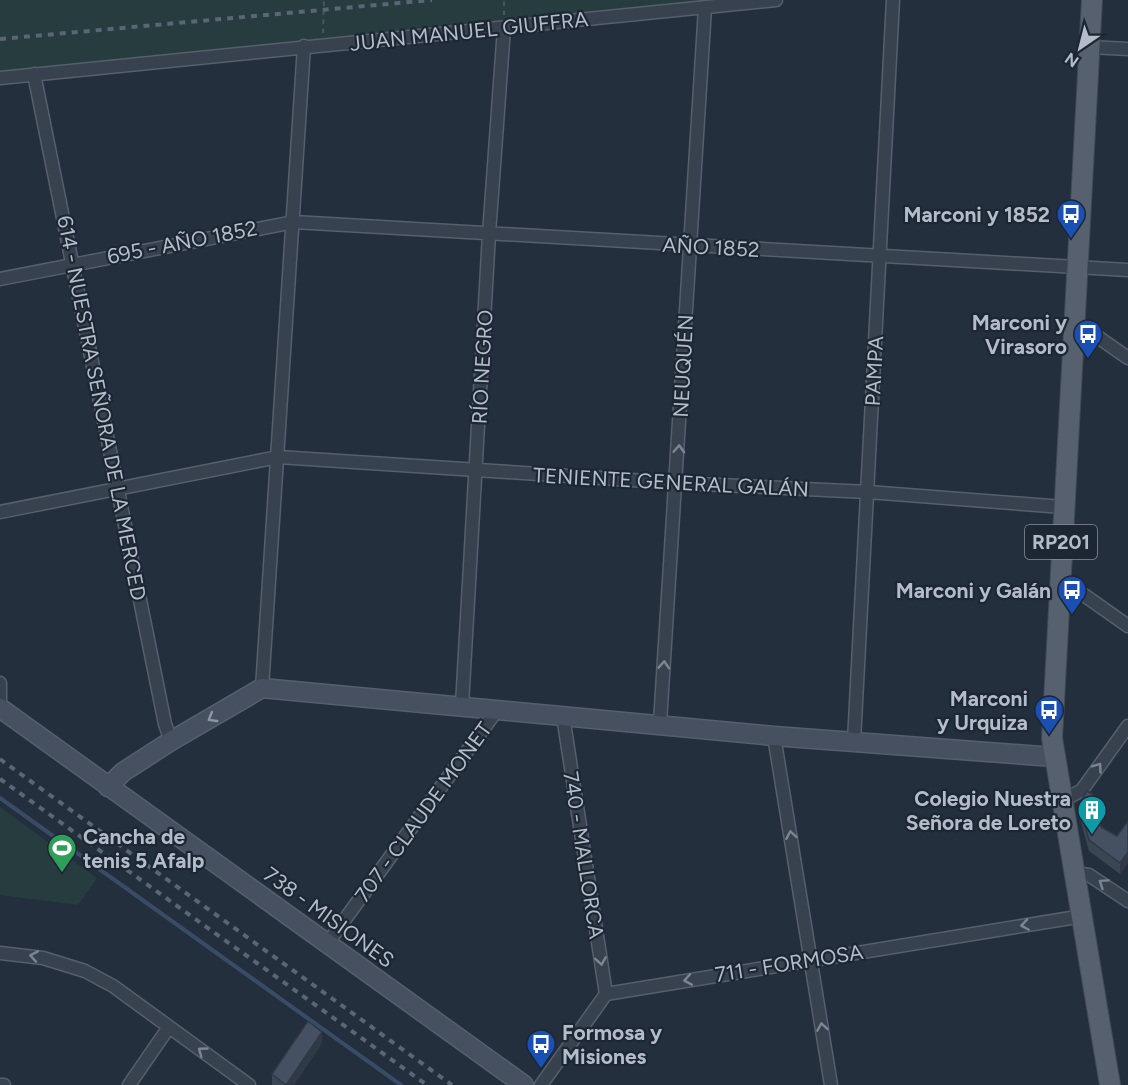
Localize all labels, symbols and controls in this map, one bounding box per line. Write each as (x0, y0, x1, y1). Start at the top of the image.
street label: JUAN MANUEL GIUFFRA (349, 6, 589, 56)
north arrow (1050, 18, 1110, 78)
text: N (1061, 49, 1082, 71)
bus stop icon: Marconi y 1852 (1055, 198, 1087, 240)
place label: Marconi y 1852 (904, 202, 1050, 227)
street label: 614 - NUESTRA SEÑORA DE LA MERCED (52, 213, 152, 603)
street label: 695 - AÑO 1852 (105, 215, 259, 269)
street label: AÑO 1852 (662, 232, 760, 262)
street label: RÍO NEGRO (467, 309, 497, 425)
place label: Marconi y Virasoro (972, 310, 1068, 359)
street label: NEUQUÉN (668, 314, 698, 418)
bus stop icon: Marconi y Virasoro (1072, 318, 1104, 360)
street label: PAMPA (860, 335, 888, 407)
one-way arrow (672, 445, 685, 454)
street label: TENIENTE GENERAL GALÁN (533, 462, 809, 502)
road number: RP201 (1025, 525, 1097, 559)
bus stop icon: Marconi y Galán (1056, 574, 1088, 616)
place label: Marconi y Galán (896, 578, 1051, 603)
one-way arrow (657, 660, 670, 670)
place label: Marconi y Urquiza (937, 686, 1028, 735)
bus stop icon: Marconi y Urquiza (1033, 694, 1065, 736)
one-way arrow (208, 711, 218, 722)
street label: 707 - CLAUDE MONET (349, 717, 497, 907)
one-way arrow (1091, 763, 1102, 774)
street label: 740 - MALLORCA (558, 770, 610, 940)
place label: Colegio Nuestra Señora de Loreto (906, 786, 1071, 835)
building icon: Colegio Nuestra Señora de Loreto (1076, 794, 1108, 836)
place label: Cancha de tenis 5 Afalp (83, 824, 204, 873)
one-way arrow (785, 830, 798, 840)
sports icon: Cancha de tenis 5 Afalp (46, 832, 78, 874)
street label: 738 - MISIONES (259, 861, 399, 973)
one-way arrow (1099, 879, 1110, 890)
one-way arrow (1021, 918, 1030, 930)
street label: 711 - FORMOSA (713, 939, 865, 987)
one-way arrow (29, 951, 39, 963)
one-way arrow (594, 956, 606, 966)
one-way arrow (683, 973, 692, 985)
place label: Formosa y Misiones (562, 1020, 663, 1069)
one-way arrow (817, 1023, 829, 1032)
bus stop icon: Formosa y Misiones (525, 1028, 557, 1070)
one-way arrow (197, 1047, 208, 1058)

